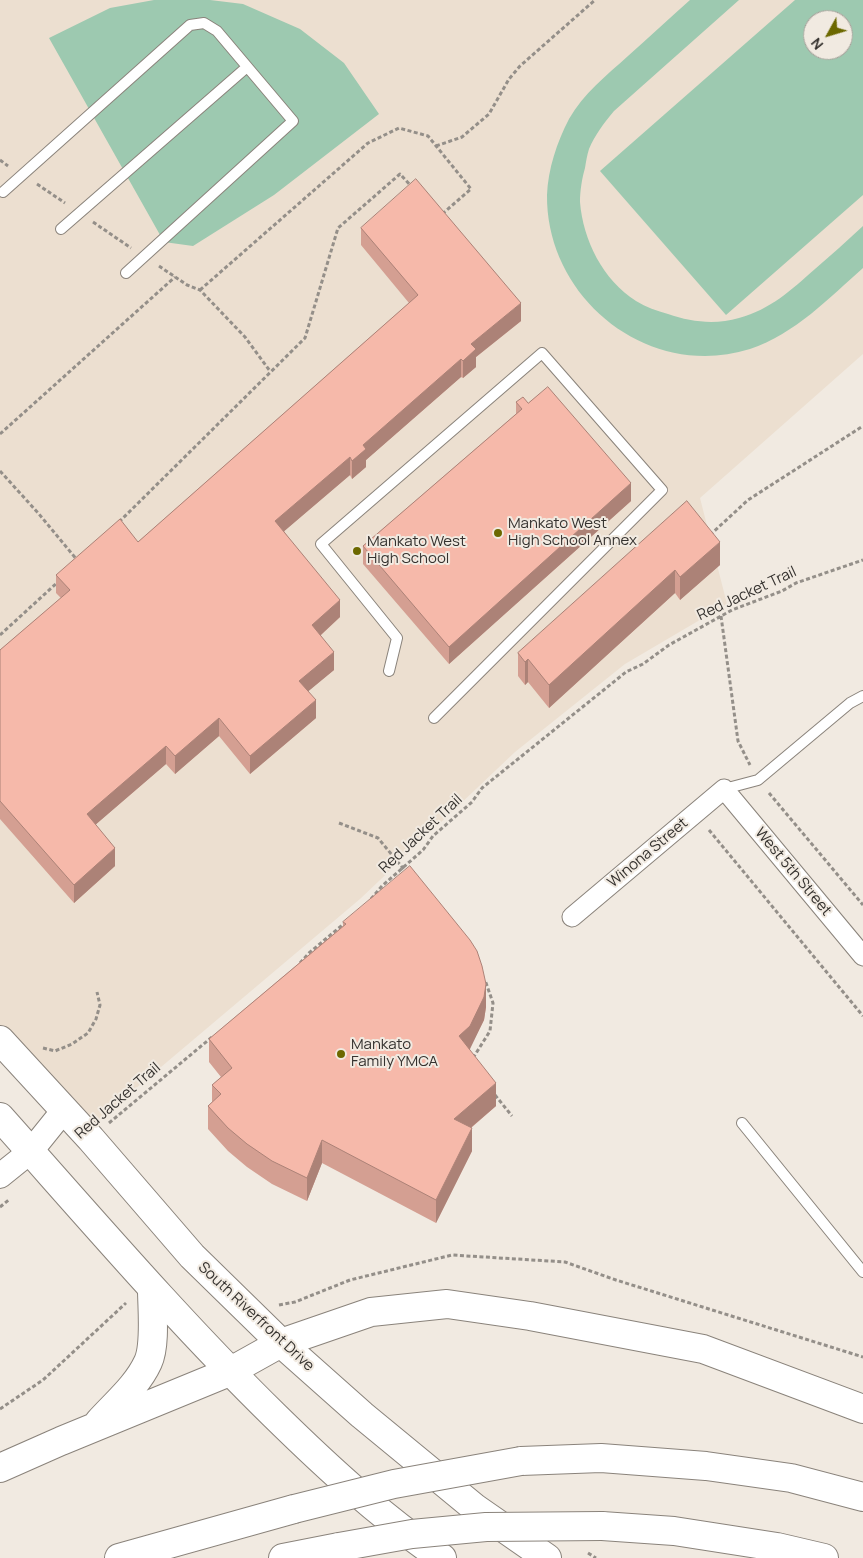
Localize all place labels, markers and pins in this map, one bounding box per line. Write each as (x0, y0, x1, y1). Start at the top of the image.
place label: Mankato West High School Annex (508, 515, 637, 550)
marker: Mankato West High School Annex (492, 527, 504, 539)
place label: Mankato West High School (367, 533, 466, 568)
marker: Mankato West High School (351, 545, 363, 557)
place label: Mankato Family YMCA (351, 1036, 438, 1071)
marker: Mankato Family YMCA (335, 1048, 347, 1060)

